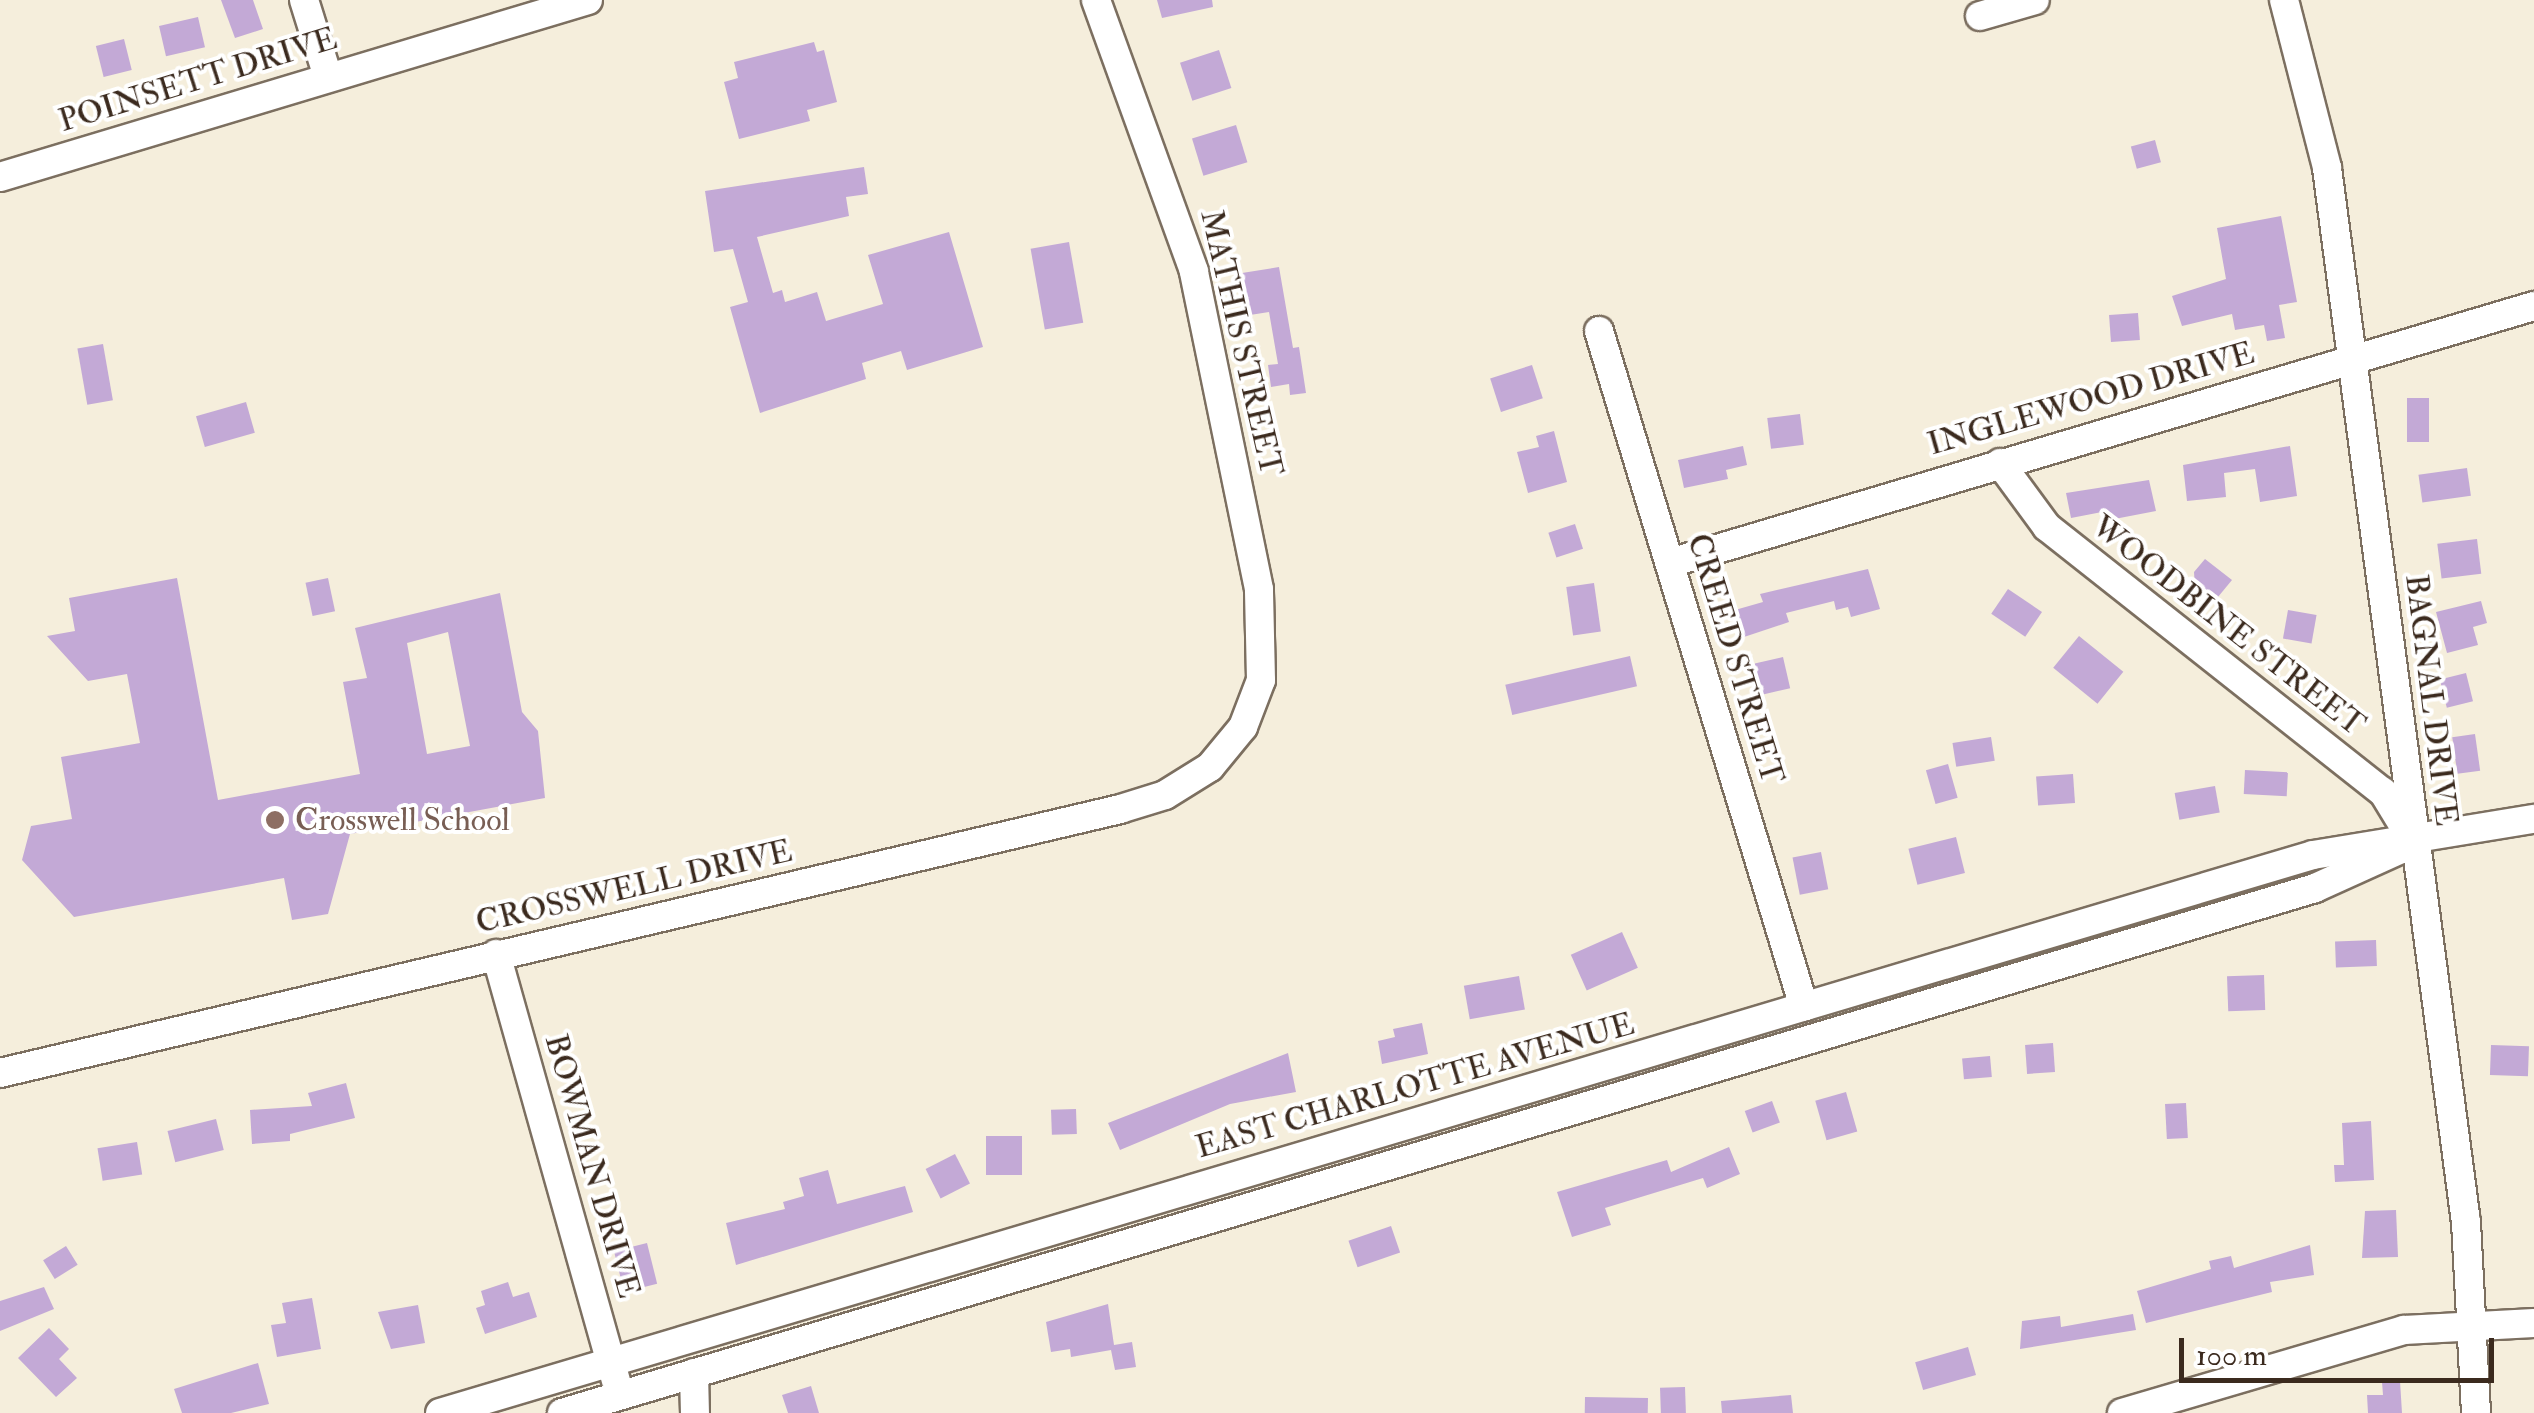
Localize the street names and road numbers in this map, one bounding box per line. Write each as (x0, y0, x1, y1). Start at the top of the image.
street label: POINSETT DRIVE (54, 19, 342, 141)
street label: MATHIS STREET (1192, 206, 1290, 480)
street label: INGLEWOOD DRIVE (1923, 334, 2259, 464)
street label: WOODBINE STREET (2084, 507, 2372, 745)
street label: CREED STREET (1679, 529, 1791, 789)
street label: BAGNAL DRIVE (2397, 572, 2465, 828)
street label: CROSSWELL DRIVE (472, 832, 796, 942)
street label: EAST CHARLOTTE AVENUE (1191, 1005, 1639, 1167)
street label: BOWMAN DRIVE (536, 1030, 648, 1302)

